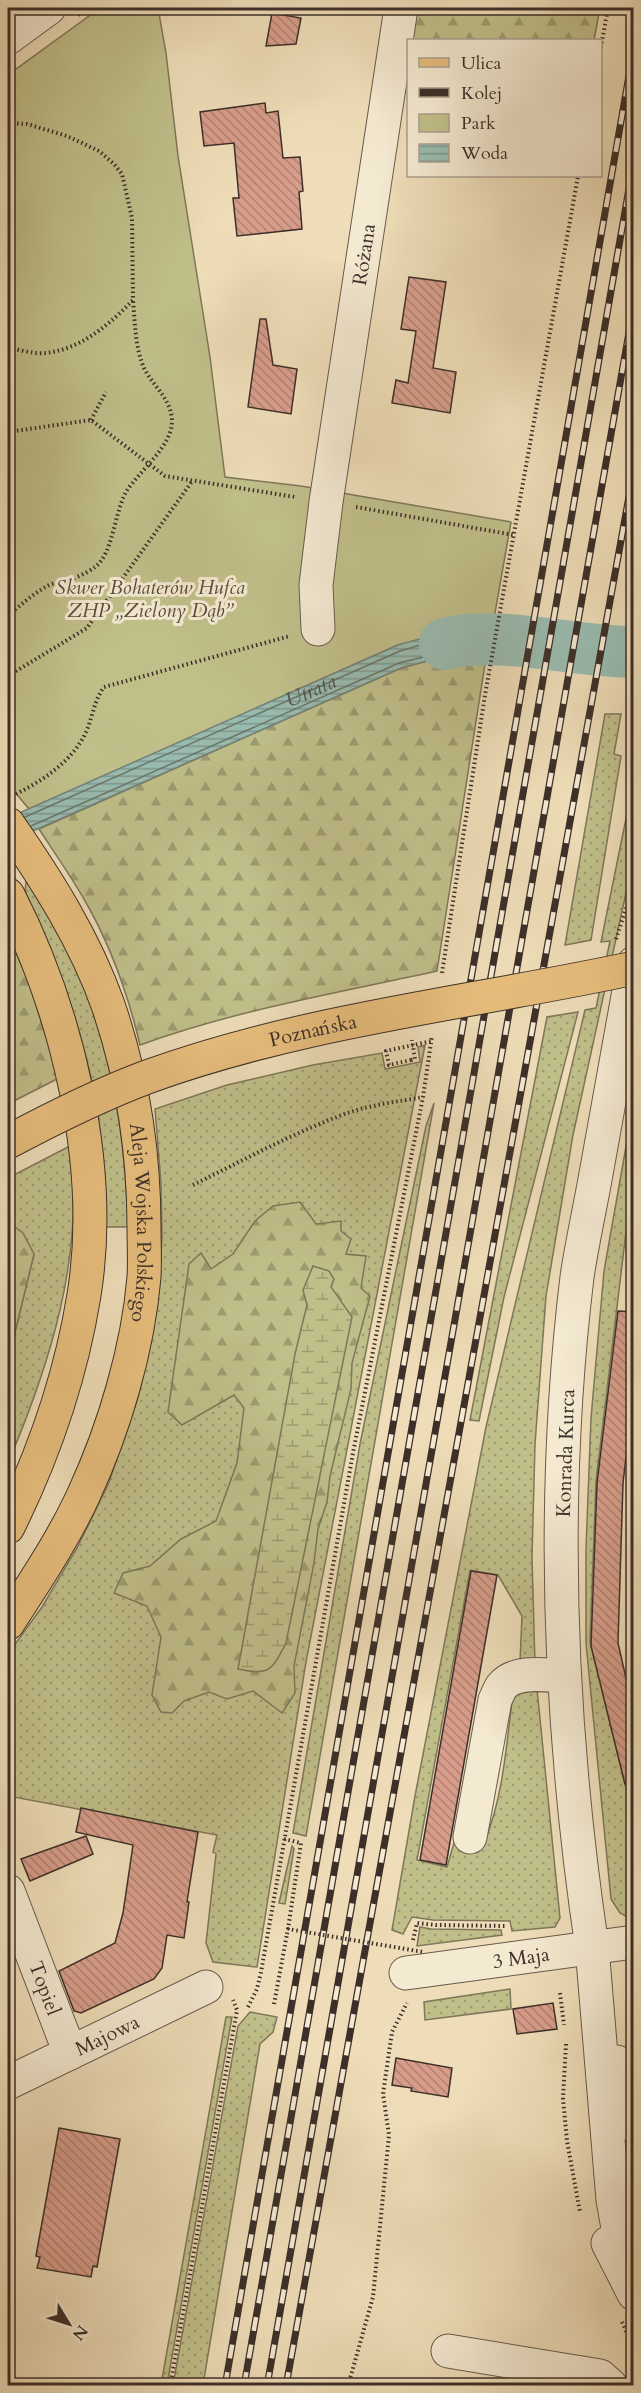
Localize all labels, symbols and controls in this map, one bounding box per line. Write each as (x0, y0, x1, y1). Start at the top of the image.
legend (407, 39, 602, 177)
text: Ulica (461, 51, 502, 76)
text: Kolej (461, 81, 502, 106)
text: Park (461, 111, 496, 136)
text: Woda (460, 141, 508, 166)
street label: Różana (346, 221, 382, 287)
park label: Skwer Bohaterów Hufca ZHP „Zielony Dąb” (55, 574, 245, 624)
water label: Utrata (280, 667, 341, 715)
street label: Poznańska (266, 1008, 359, 1054)
street label: Aleja Wojska Polskiego (123, 1121, 157, 1324)
street label: Konrada Kurca (550, 1388, 581, 1518)
street label: 3 Maja (491, 1941, 552, 1975)
street label: Topiel (22, 1957, 67, 2019)
street label: Majowa (70, 2008, 144, 2063)
north arrow (39, 2294, 99, 2354)
text: N (67, 2320, 93, 2345)

